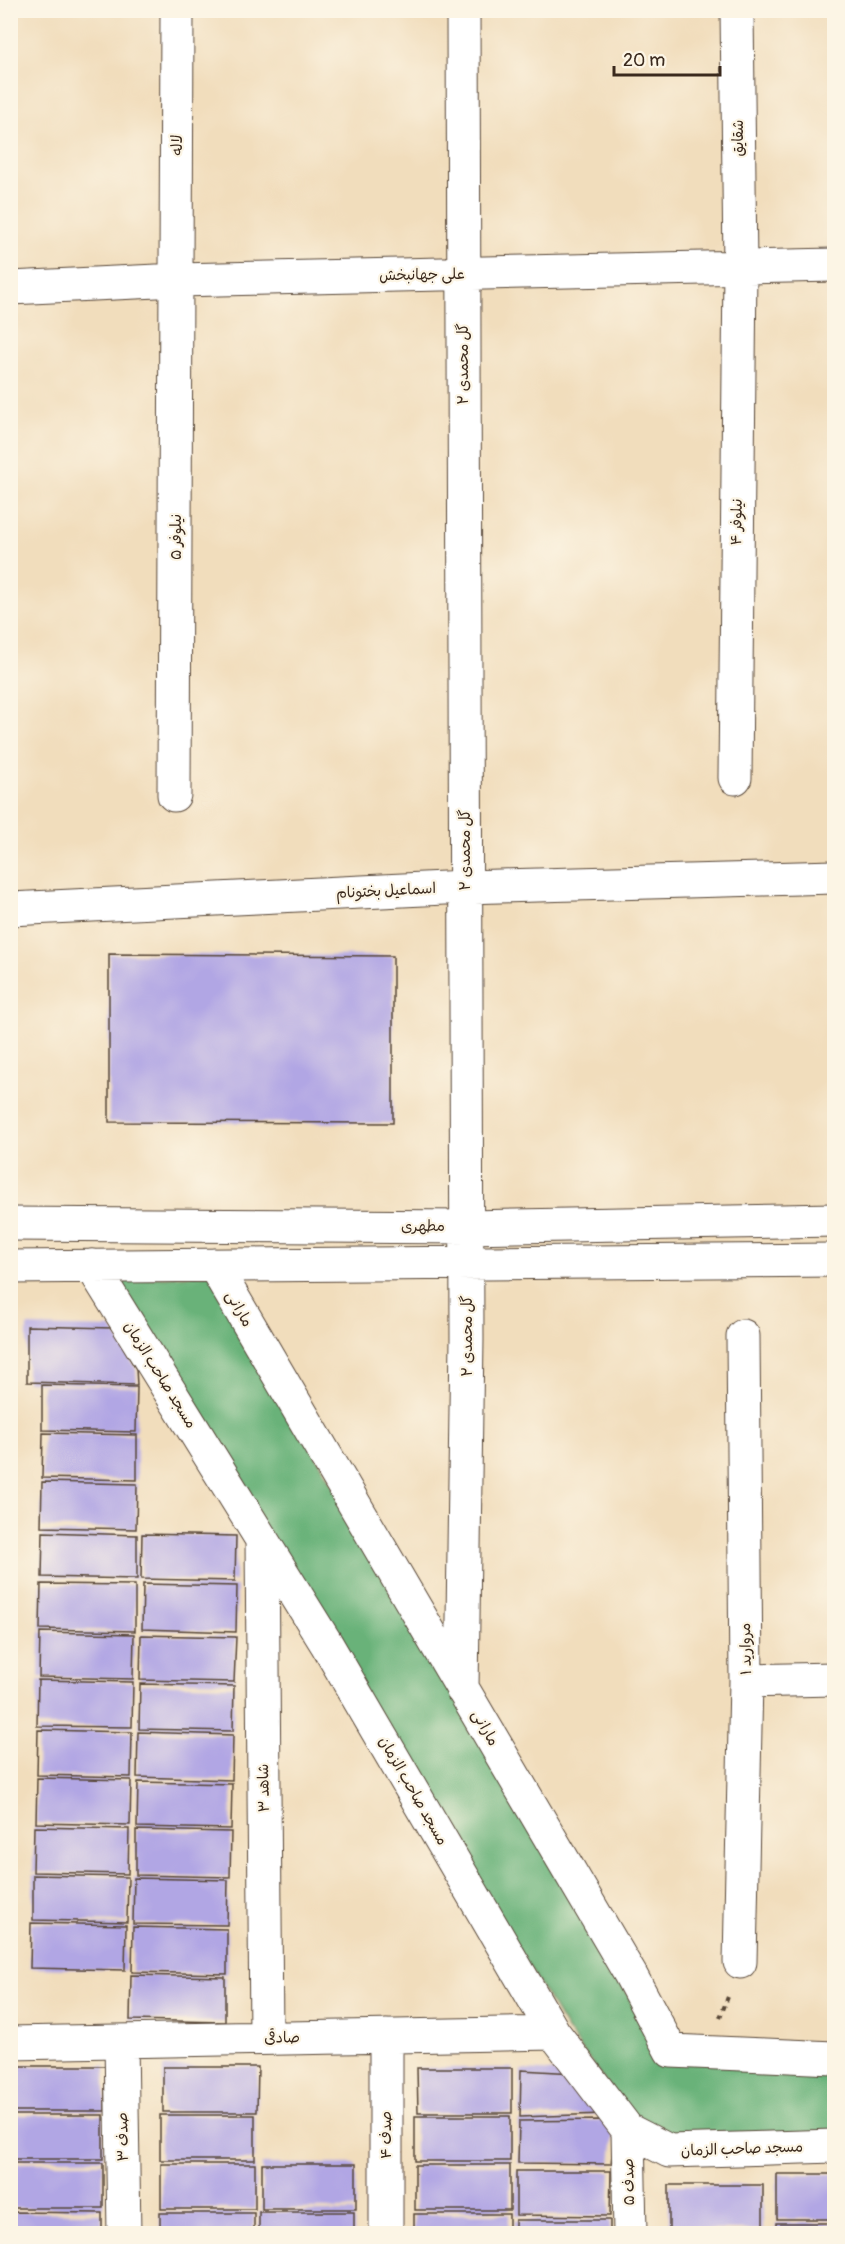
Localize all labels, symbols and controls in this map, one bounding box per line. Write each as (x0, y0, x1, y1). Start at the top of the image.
scale bar (614, 39, 720, 77)
text: 20 m (623, 49, 665, 72)
street label: شقایق (729, 120, 748, 156)
street label: لاله (168, 134, 187, 156)
street label: علی جهانبخش (379, 265, 465, 285)
street label: گل محمدی ۲ (454, 323, 473, 405)
street label: نیلوفر ۴ (727, 498, 747, 546)
street label: نیلوفر ۵ (167, 514, 186, 560)
street label: گل محمدی ۲ (456, 809, 475, 891)
street label: اسماعیل بختونام (335, 879, 437, 904)
street label: مطهری (401, 1217, 445, 1236)
street label: مارانی (221, 1288, 257, 1330)
street label: گل محمدی ۲ (458, 1295, 477, 1377)
street label: مسجد صاحب الزمان (120, 1318, 200, 1432)
street label: مروارید ۱ (736, 1623, 756, 1675)
street label: مارانی (467, 1707, 503, 1749)
street label: مسجد صاحب الزمان (374, 1733, 452, 1849)
street label: شاهد ۳ (254, 1764, 274, 1812)
street label: صادقی (264, 2026, 300, 2048)
street label: صدف ۴ (377, 2111, 396, 2159)
street label: صدف ۳ (113, 2112, 133, 2162)
street label: مسجد صاحب الزمان (681, 2137, 803, 2161)
street label: صدف ۵ (619, 2158, 639, 2206)

